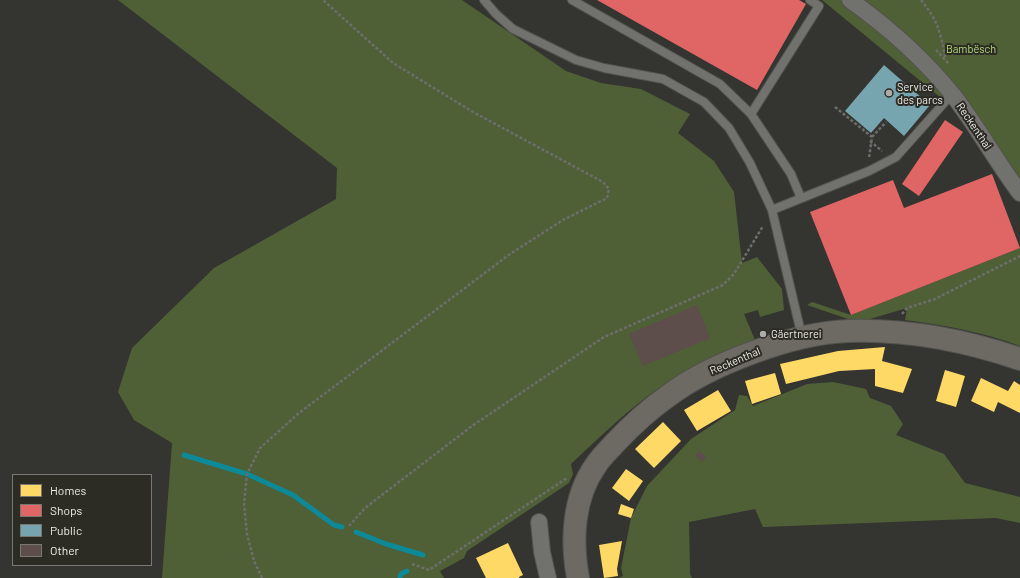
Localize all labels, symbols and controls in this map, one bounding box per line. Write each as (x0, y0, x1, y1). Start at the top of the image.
park label: Bambësch (946, 42, 996, 56)
place label: Service des parcs (897, 80, 943, 106)
marker: Service des parcs (884, 88, 894, 98)
street label: Reckenthal (954, 100, 994, 152)
place label: Gäertnerei (771, 327, 822, 341)
marker: Gäertnerei (758, 329, 768, 339)
street label: Reckenthal (708, 344, 762, 378)
legend (12, 474, 152, 566)
text: Homes (50, 483, 86, 497)
text: Shops (50, 503, 82, 517)
text: Public (50, 523, 82, 537)
text: Other (50, 543, 79, 557)

